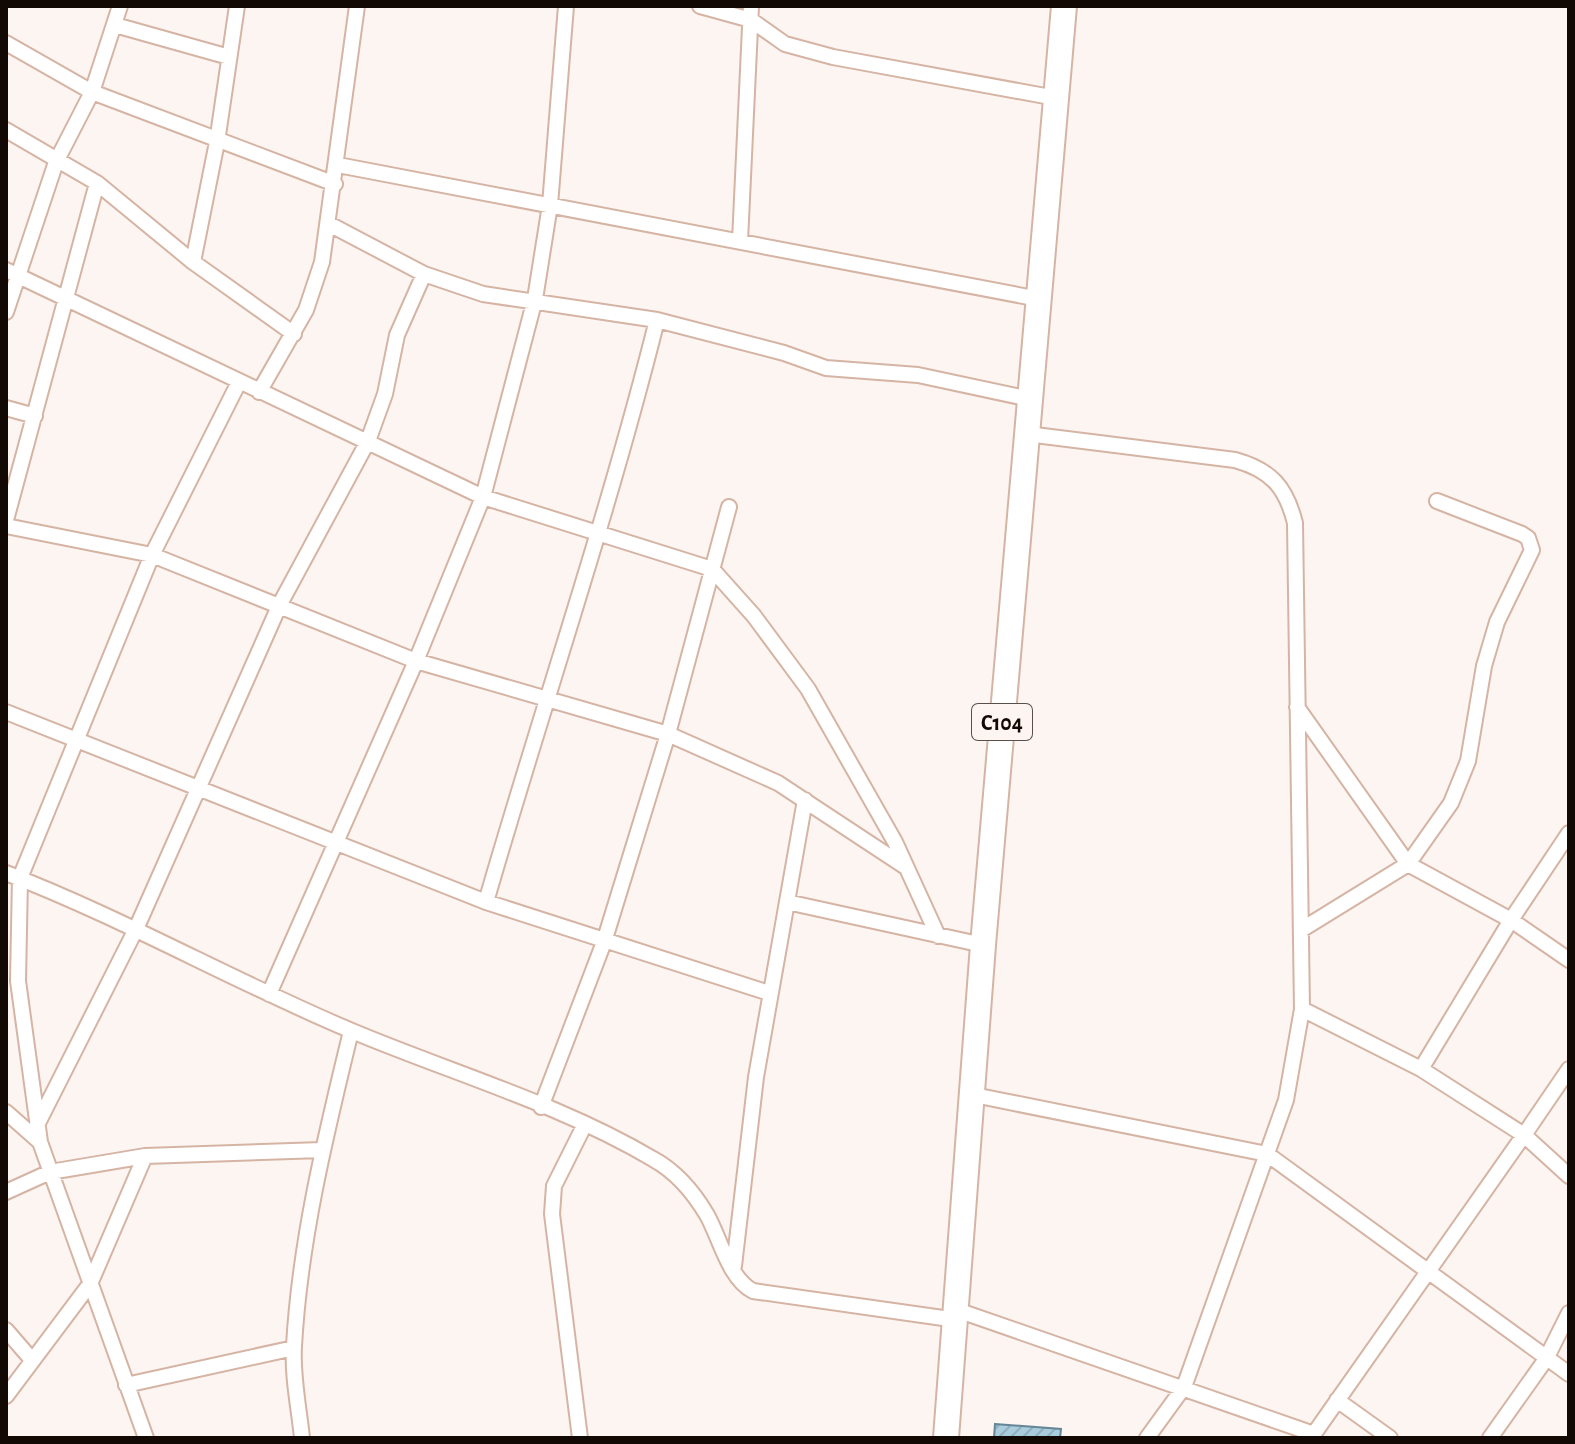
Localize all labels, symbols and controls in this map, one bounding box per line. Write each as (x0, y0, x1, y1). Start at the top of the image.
road number: C104 (972, 704, 1032, 740)

